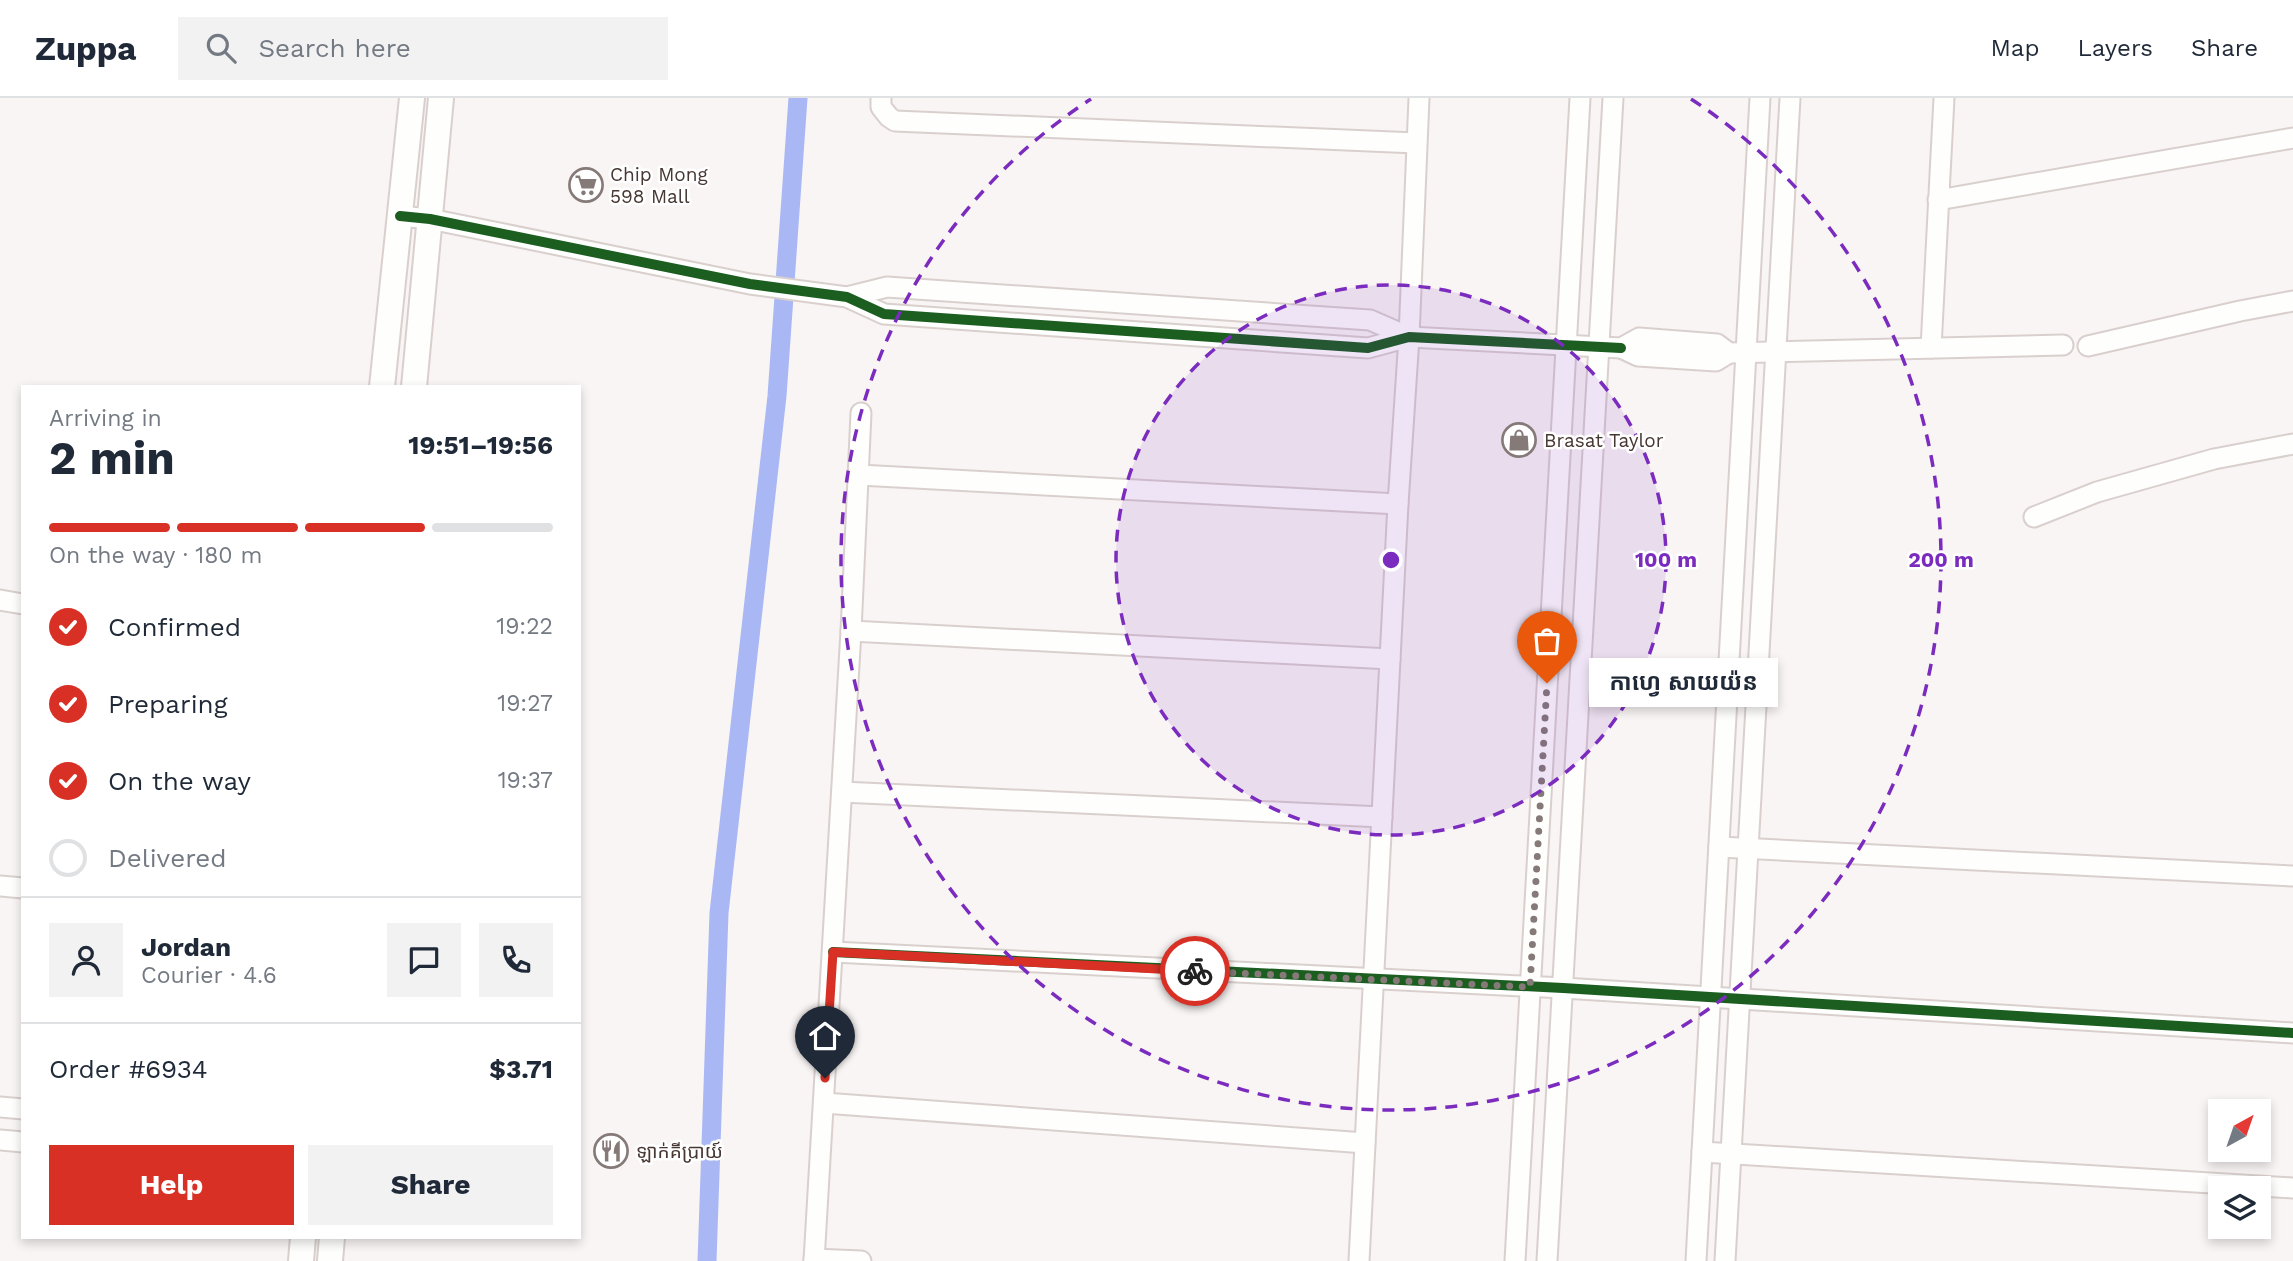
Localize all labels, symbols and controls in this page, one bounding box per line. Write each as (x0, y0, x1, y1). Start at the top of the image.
search box (178, 17, 668, 80)
text: Zuppa (35, 29, 136, 68)
icon: search (202, 29, 240, 67)
text: Search here (258, 33, 411, 63)
text: Map (1991, 34, 2039, 62)
text: Layers (2077, 34, 2153, 62)
text: Share (2191, 34, 2258, 62)
place label: Chip Mong 598 Mall (610, 163, 708, 208)
supermarket icon: Chip Mong 598 Mall (567, 166, 605, 204)
text: Arriving in (49, 405, 162, 432)
shop icon: Brasat Taylor (1500, 421, 1538, 459)
place label: Brasat Taylor (1544, 429, 1664, 452)
text: 19:51–19:56 (408, 430, 553, 460)
text: 2 min (49, 431, 175, 485)
text: On the way · 180 m (49, 542, 262, 569)
text: 100 m (1635, 547, 1697, 572)
text: 200 m (1908, 547, 1974, 572)
centre of rings (1379, 548, 1403, 572)
icon: check (49, 608, 87, 646)
pin (1517, 611, 1577, 683)
text: Confirmed (108, 612, 241, 642)
text: 19:22 (496, 613, 553, 640)
icon: bag (1528, 622, 1566, 660)
callout: កាហ្វេ សាយយ៉ន (1589, 658, 1778, 708)
text: កាហ្វេ សាយយ៉ន (1609, 669, 1758, 696)
icon: check (49, 685, 87, 723)
text: Preparing (108, 689, 228, 719)
text: 19:27 (497, 690, 553, 717)
icon: check (49, 762, 87, 800)
text: On the way (108, 766, 251, 796)
text: 19:37 (498, 767, 553, 794)
text: Delivered (108, 843, 227, 873)
button: person (49, 923, 123, 997)
button: chat (387, 923, 461, 997)
button: phone (479, 923, 553, 997)
text: Jordan (141, 932, 231, 962)
courier (1160, 936, 1230, 1006)
icon: bike (1176, 952, 1214, 990)
text: Courier · 4.6 (141, 962, 277, 989)
pin (795, 1006, 855, 1078)
icon: home (806, 1017, 844, 1055)
text: Order #6934 (49, 1054, 208, 1084)
text: $3.71 (489, 1054, 553, 1084)
north arrow (2208, 1099, 2272, 1162)
map controls (2208, 1099, 2271, 1239)
restaurant icon: ឡាក់គីប្រាយ៍ (592, 1132, 630, 1170)
place label: ឡាក់គីប្រាយ៍ (636, 1140, 723, 1163)
button: Help (49, 1145, 294, 1225)
button: Share (308, 1145, 553, 1225)
button: layers (2208, 1176, 2271, 1239)

